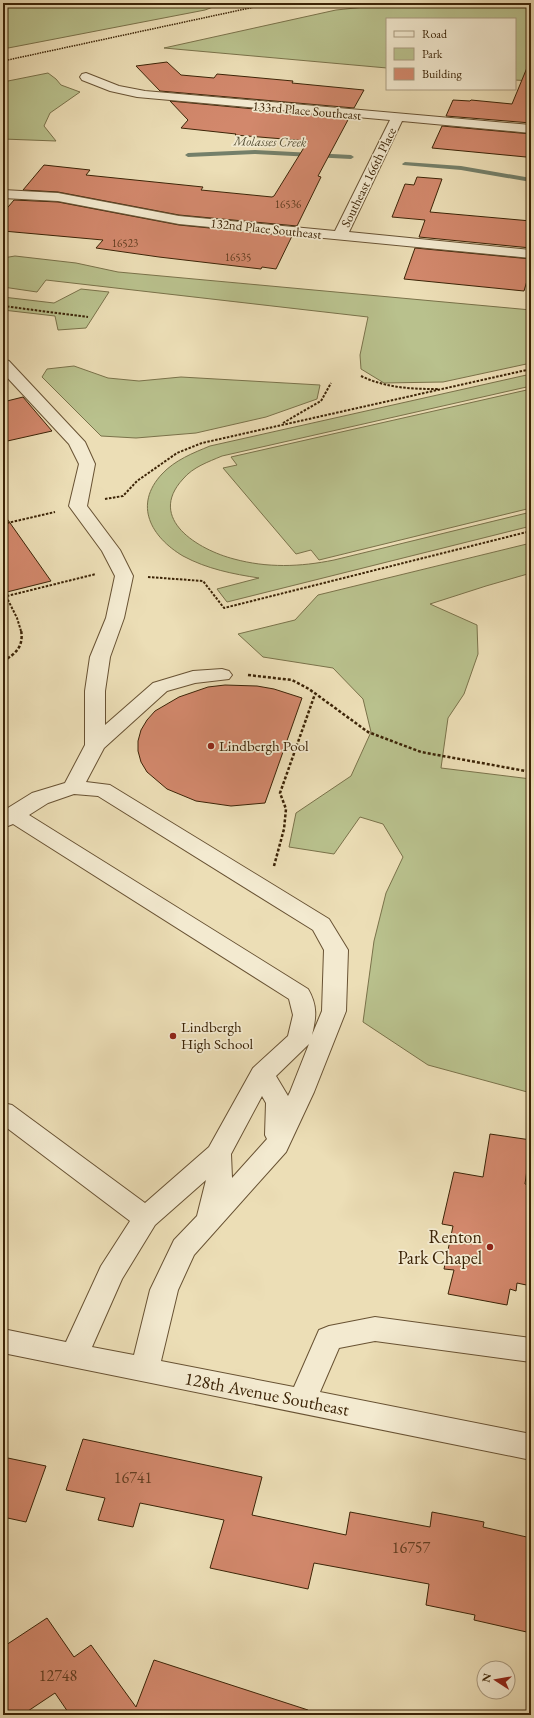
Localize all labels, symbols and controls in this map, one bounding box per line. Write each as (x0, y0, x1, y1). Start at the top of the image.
legend (386, 18, 516, 90)
text: Road (422, 26, 448, 42)
text: Park (422, 46, 443, 62)
text: Building (422, 66, 463, 82)
street label: 133rd Place Southeast (252, 97, 362, 124)
street label: Southeast 166th Place (337, 125, 400, 230)
water label: Molasses Creek (232, 132, 307, 151)
house number: 16536 (275, 197, 302, 211)
street label: 132nd Place Southeast (210, 214, 322, 243)
house number: 16523 (112, 236, 138, 250)
house number: 16535 (225, 250, 251, 264)
place label: Lindbergh Pool (219, 736, 309, 755)
marker: Lindbergh Pool (206, 741, 216, 751)
place label: Lindbergh High School (181, 1017, 254, 1053)
marker: Lindbergh High School (168, 1031, 178, 1041)
place label: Renton Park Chapel (398, 1225, 482, 1269)
marker: Renton Park Chapel (485, 1242, 495, 1252)
street label: 128th Avenue Southeast (183, 1366, 352, 1421)
house number: 16741 (114, 1467, 152, 1488)
house number: 16757 (392, 1537, 431, 1558)
north arrow (476, 1660, 516, 1700)
house number: 12748 (39, 1665, 78, 1686)
text: N (478, 1672, 494, 1684)

